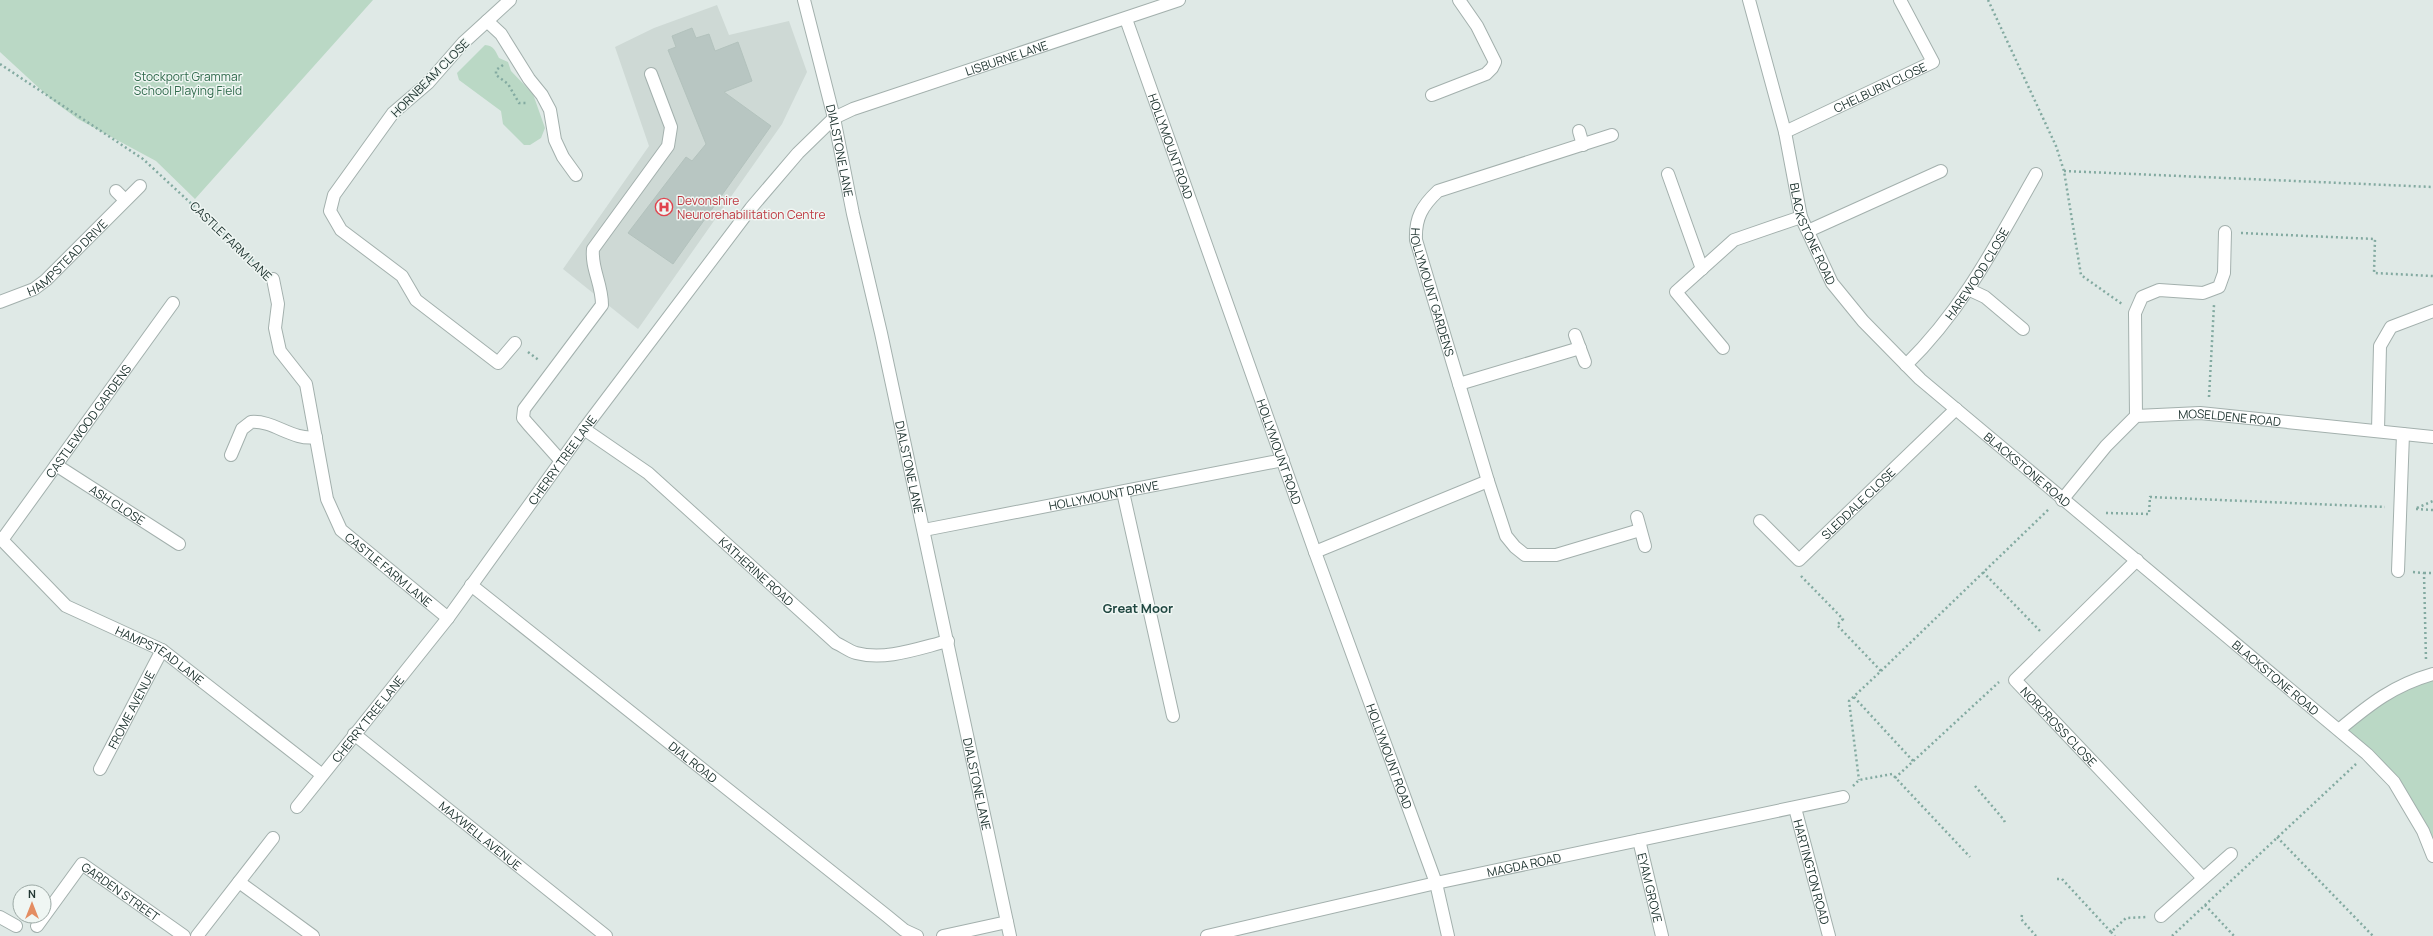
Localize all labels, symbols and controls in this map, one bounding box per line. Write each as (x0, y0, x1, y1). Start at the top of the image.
street label: HORNBEAM CLOSE (387, 35, 473, 121)
street label: LISBURNE LANE (963, 36, 1050, 79)
street label: CHELBURN CLOSE (1831, 58, 1929, 116)
park label: Stockport Grammar School Playing Field (134, 68, 243, 99)
street label: HOLLYMOUNT ROAD (1145, 91, 1198, 201)
street label: DIALSTONE LANE (822, 102, 858, 199)
street label: BLACKSTONE ROAD (1786, 181, 1840, 288)
place label: Devonshire Neurorehabilitation Centre (677, 192, 825, 223)
street label: CASTLE FARM LANE (186, 197, 276, 285)
hospital icon: Devonshire Neurorehabilitation Centre (654, 197, 674, 217)
street label: HAMPSTEAD DRIVE (24, 215, 111, 299)
street label: HAREWOOD CLOSE (1941, 224, 2013, 323)
street label: HOLLYMOUNT GARDENS (1407, 227, 1459, 358)
street label: CASTLEWOOD GARDENS (41, 361, 135, 481)
street label: HOLLYMOUNT ROAD (1253, 396, 1306, 507)
street label: MOSELDENE ROAD (2178, 404, 2282, 430)
street label: CHERRY TREE LANE (524, 411, 600, 508)
street label: DIALSTONE LANE (892, 419, 928, 515)
street label: BLACKSTONE ROAD (1980, 428, 2075, 511)
street label: SLEDDALE CLOSE (1817, 464, 1899, 543)
street label: HOLLYMOUNT DRIVE (1047, 476, 1160, 514)
street label: ASH CLOSE (86, 480, 149, 529)
street label: CASTLE FARM LANE (342, 528, 436, 610)
street label: KATHERINE ROAD (715, 533, 798, 610)
district label: Great Moor (1103, 599, 1173, 617)
street label: HAMPSTEAD LANE (113, 621, 208, 688)
street label: BLACKSTONE ROAD (2229, 636, 2323, 719)
street label: FROME AVENUE (104, 667, 158, 752)
street label: CHERRY TREE LANE (328, 672, 408, 766)
street label: NORCROSS CLOSE (2017, 683, 2101, 770)
street label: HOLLYMOUNT ROAD (1363, 701, 1417, 811)
street label: DIALSTONE LANE (959, 736, 996, 832)
street label: DIAL ROAD (665, 737, 721, 787)
street label: MAXWELL AVENUE (435, 797, 525, 874)
street label: HARTINGTON ROAD (1790, 817, 1834, 926)
street label: MAGDA ROAD (1485, 848, 1563, 881)
street label: EYAM GROVE (1634, 851, 1667, 924)
street label: GARDEN STREET (78, 858, 164, 925)
north arrow (12, 884, 52, 924)
text: N (28, 886, 36, 901)

